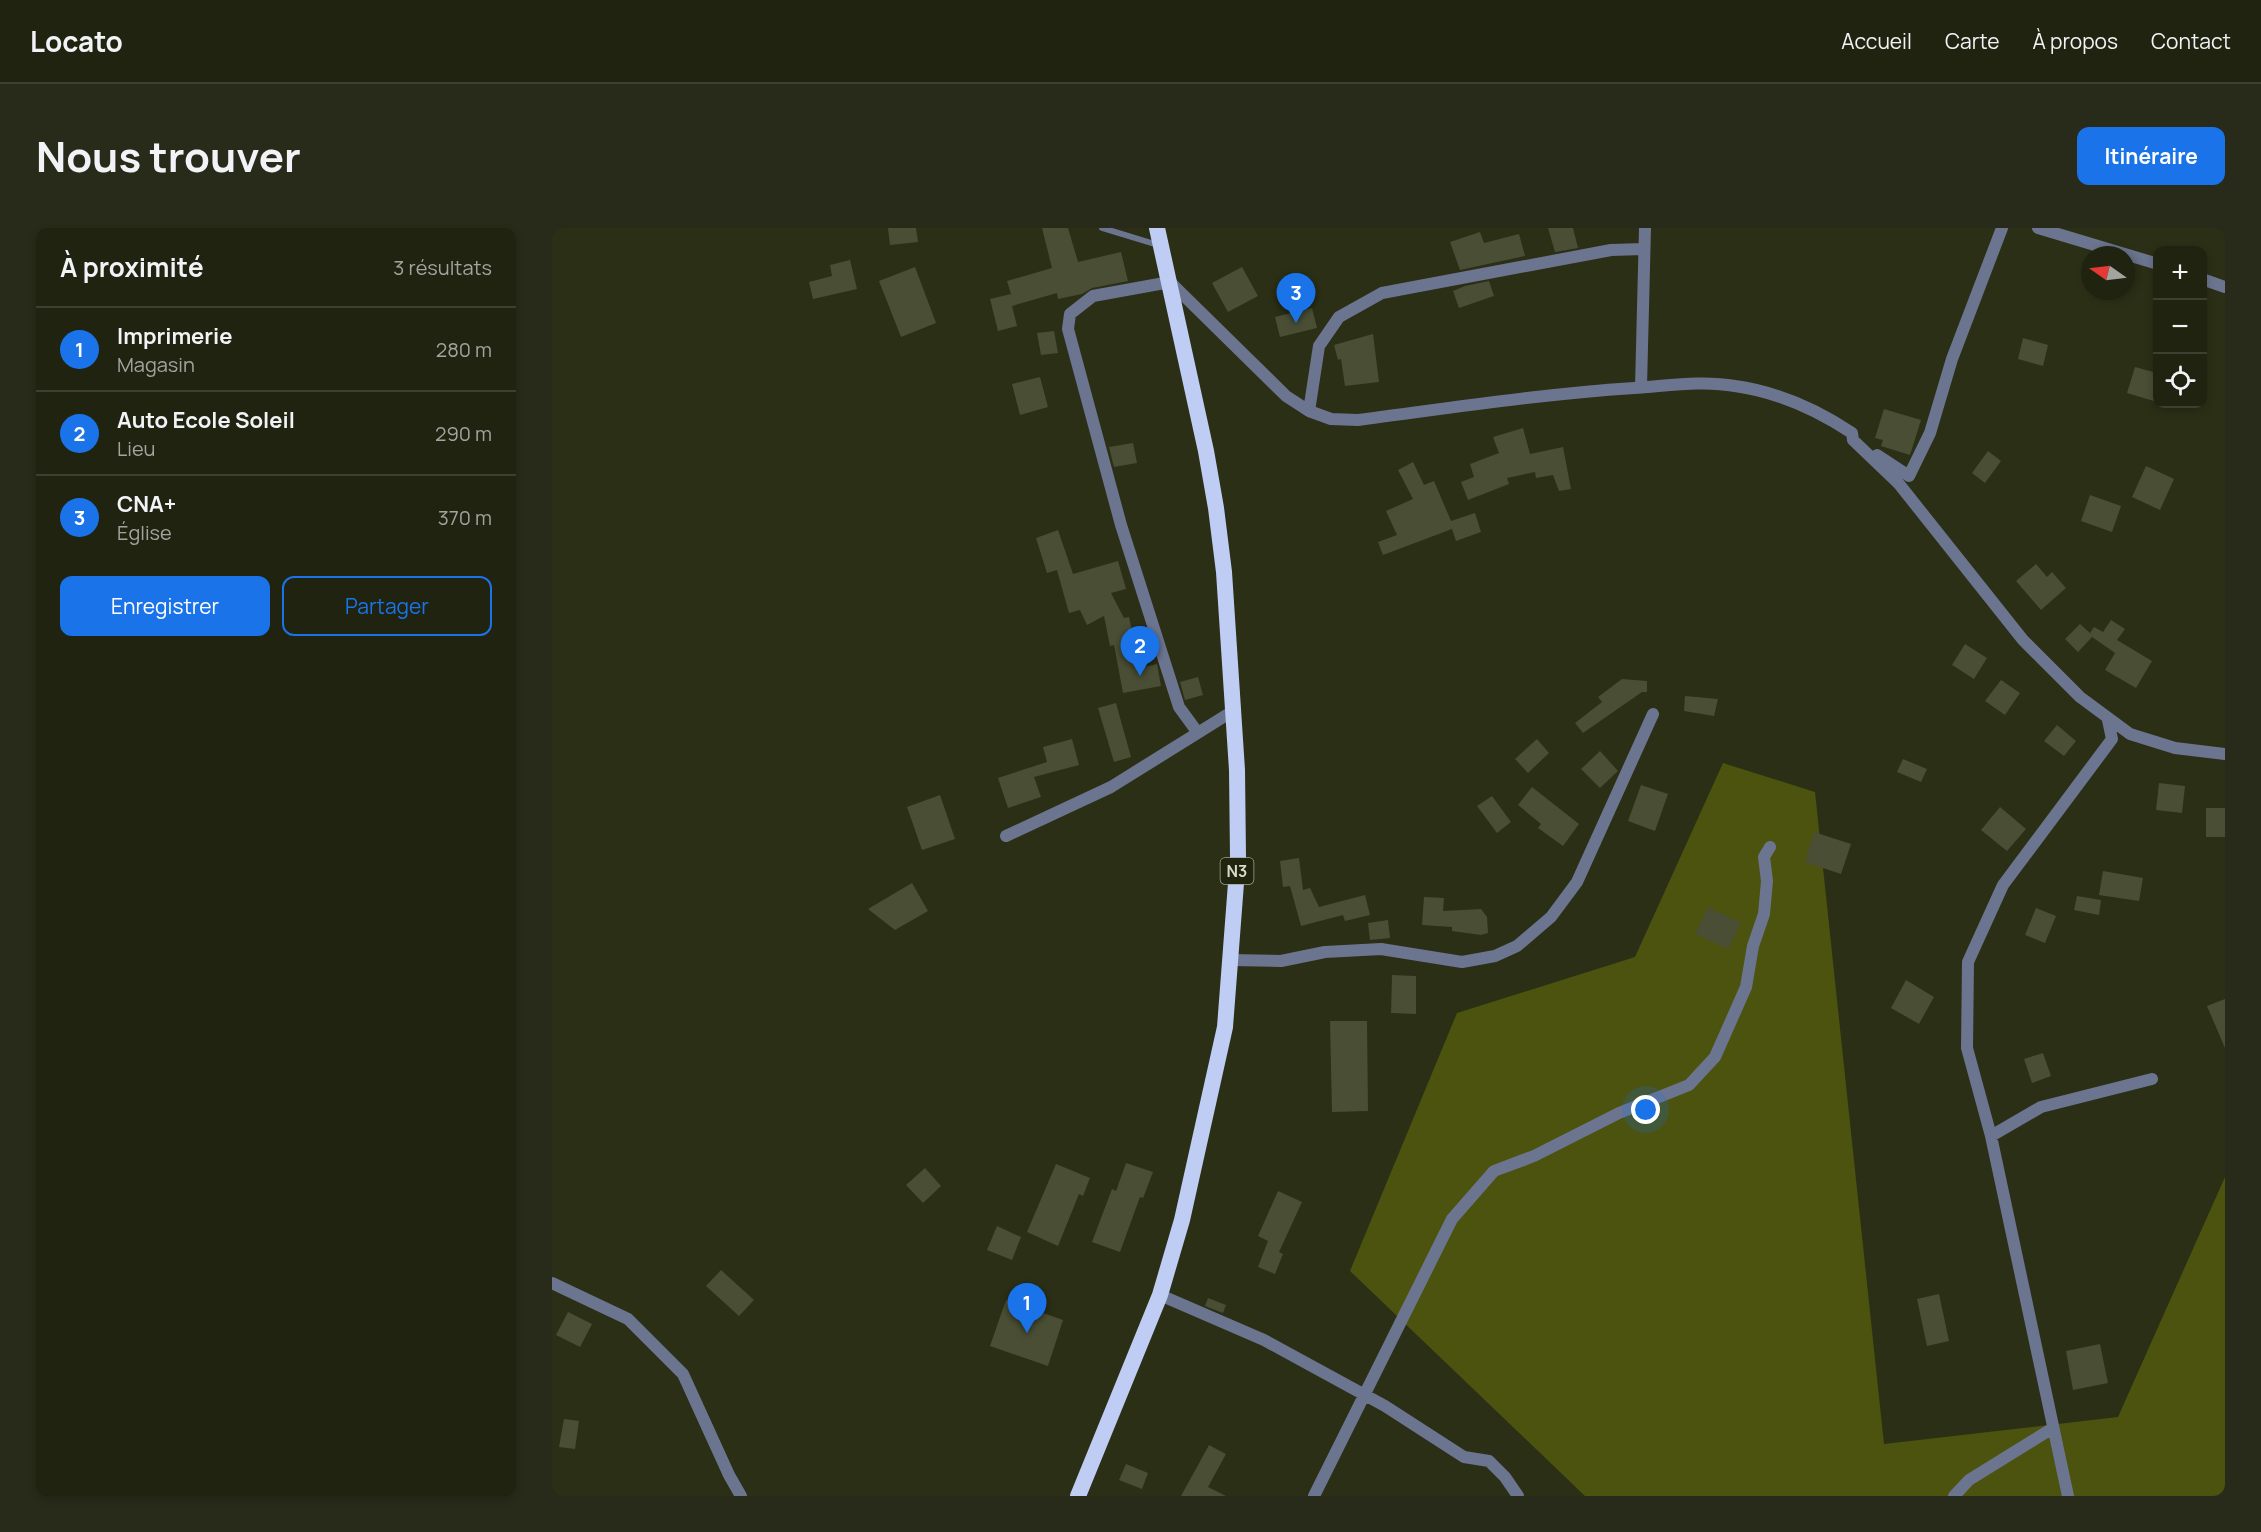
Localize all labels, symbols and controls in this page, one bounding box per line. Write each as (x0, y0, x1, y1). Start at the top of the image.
text: Locato (30, 22, 123, 60)
text: Accueil (1841, 27, 1912, 55)
text: Carte (1945, 27, 1999, 55)
text: À propos (2032, 27, 2118, 55)
text: Contact (2151, 27, 2231, 55)
text: Nous trouver (36, 127, 301, 185)
button: Itinéraire (2077, 127, 2225, 185)
north arrow (2081, 246, 2135, 300)
map controls (2153, 246, 2207, 408)
button: + (2153, 246, 2207, 300)
text: À proximité (60, 249, 204, 285)
text: 3 résultats (393, 254, 492, 281)
pin: 3 (1276, 274, 1316, 323)
button: − (2153, 300, 2207, 354)
text: Imprimerie (117, 321, 232, 351)
text: 1 (75, 336, 84, 363)
text: 280 m (436, 336, 492, 363)
text: Magasin (117, 351, 195, 378)
button: locate (2153, 354, 2207, 408)
text: Auto Ecole Soleil (117, 405, 295, 435)
text: 2 (74, 420, 85, 447)
text: 290 m (435, 420, 492, 447)
text: Lieu (117, 435, 155, 462)
text: CNA+ (117, 489, 176, 519)
text: 3 (74, 504, 85, 531)
text: 370 m (438, 504, 492, 531)
text: Église (117, 519, 172, 546)
button: Enregistrer (60, 576, 270, 636)
button: Partager (282, 576, 492, 636)
pin: 2 (1120, 626, 1160, 676)
road number: N3 (1220, 858, 1254, 884)
your location (1631, 1095, 1660, 1124)
pin: 1 (1008, 1284, 1046, 1333)

